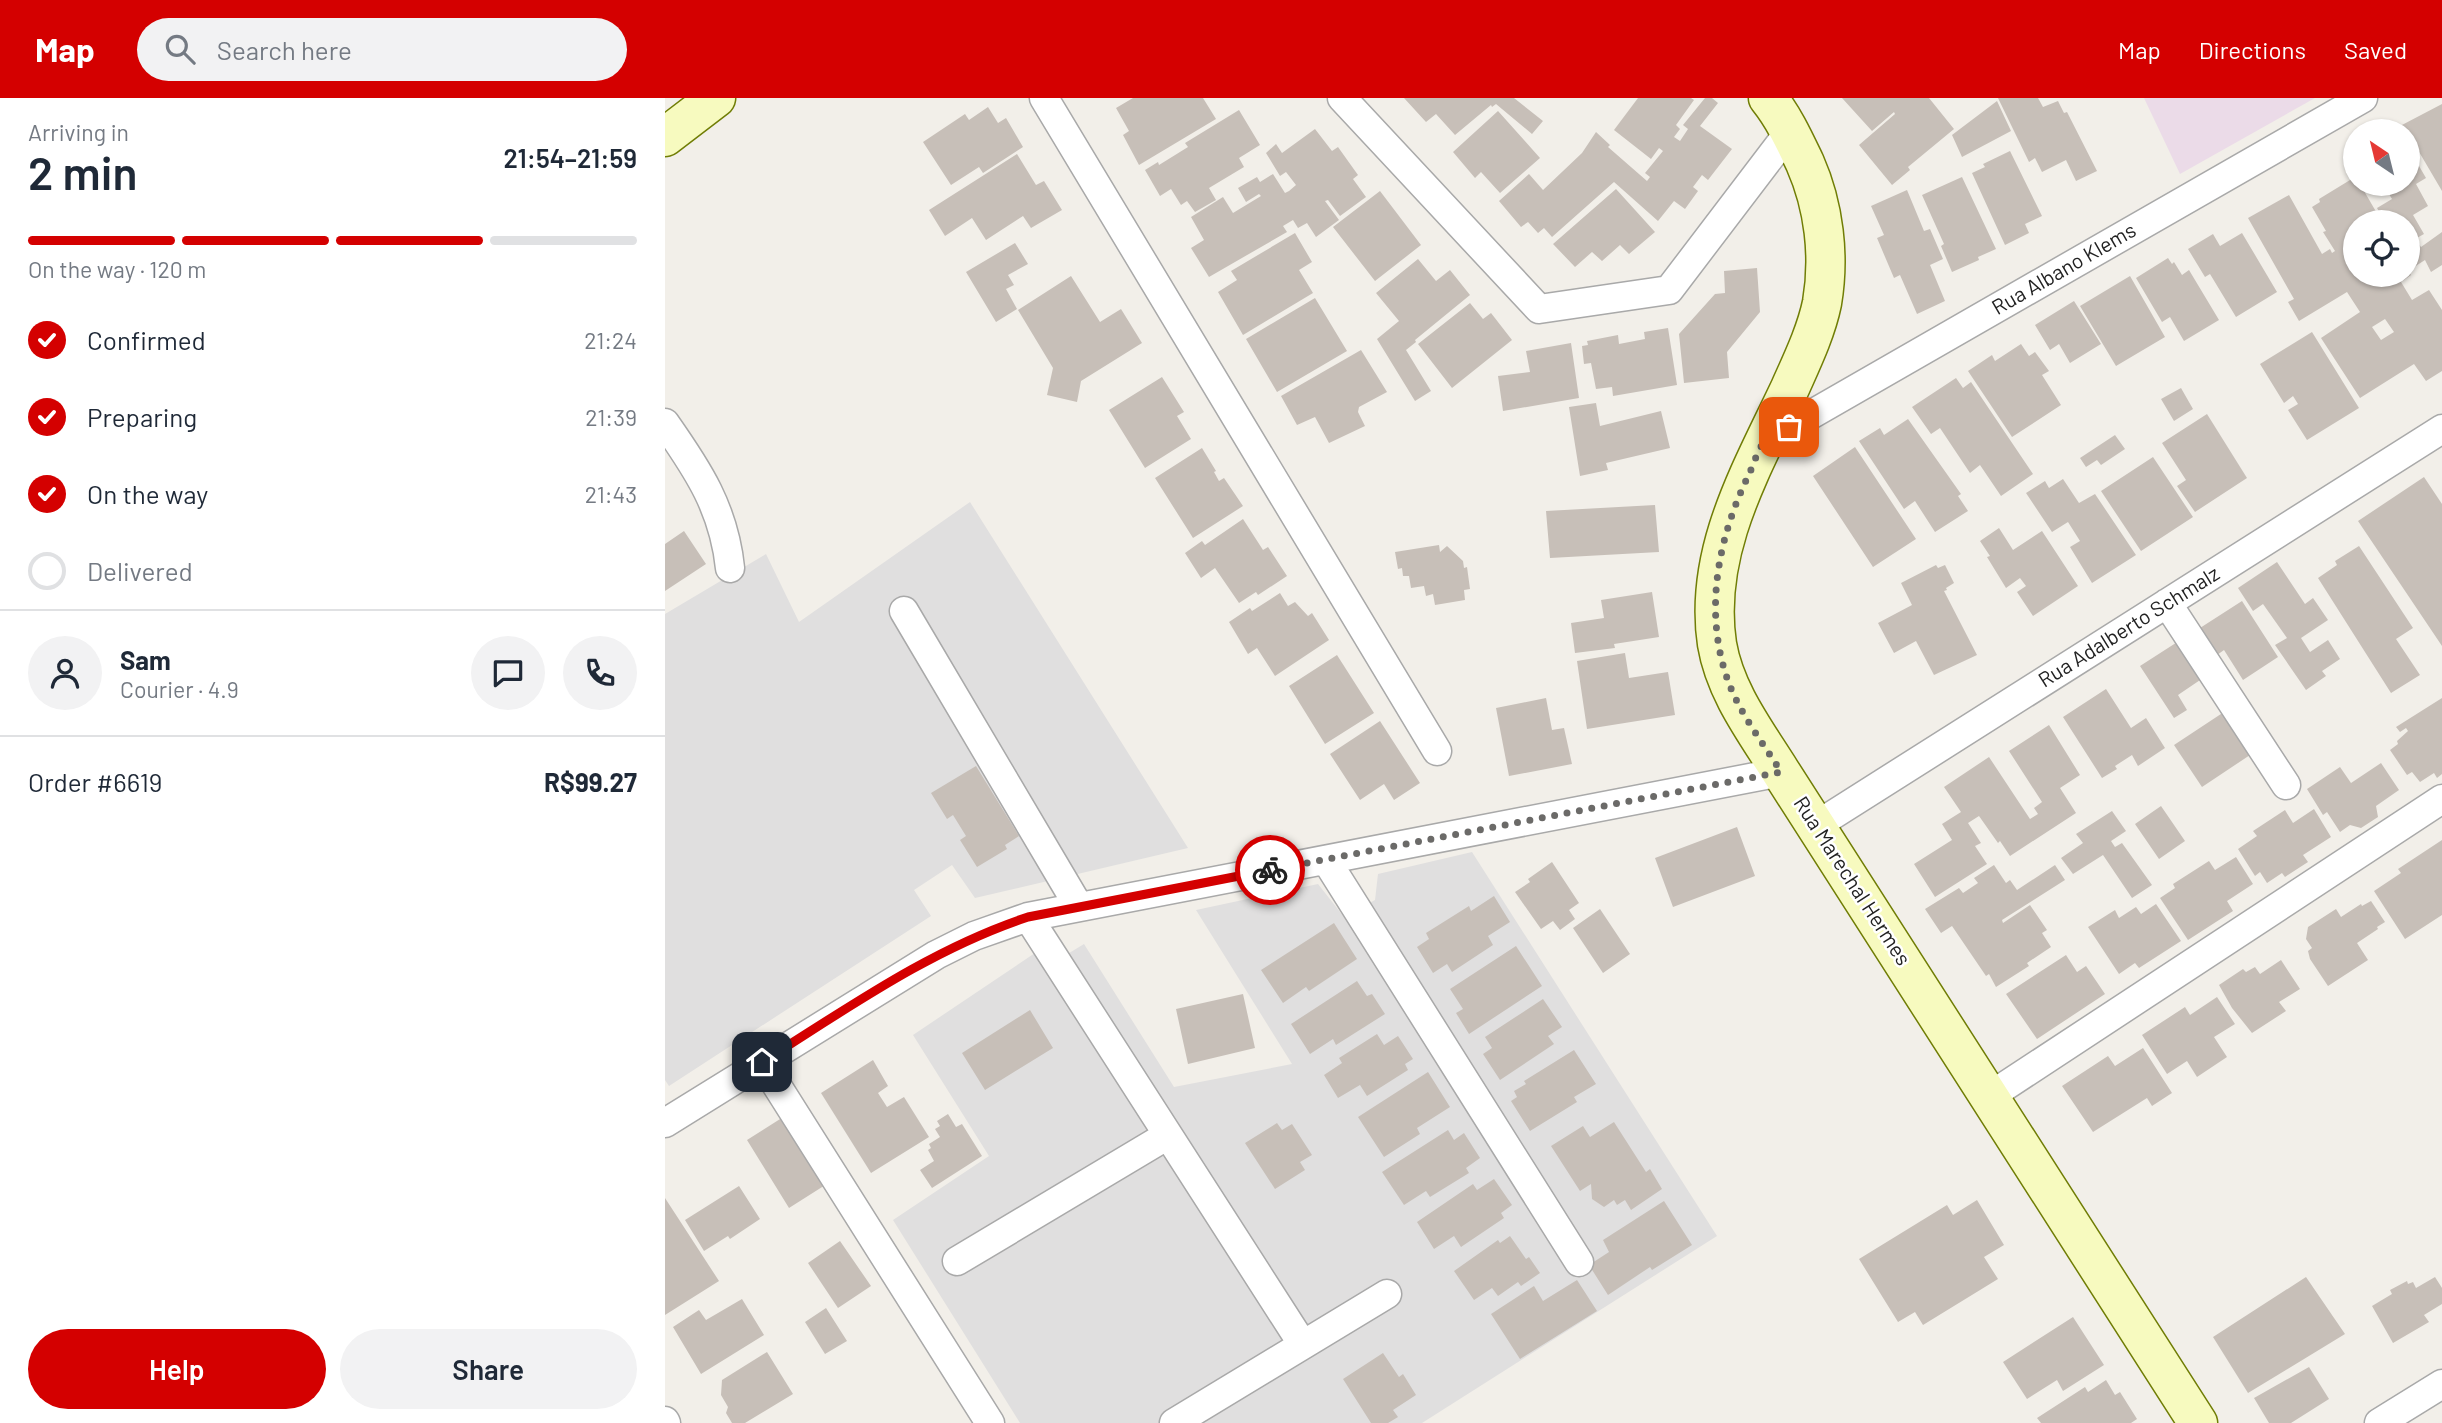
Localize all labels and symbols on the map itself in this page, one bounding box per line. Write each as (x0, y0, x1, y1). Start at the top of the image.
north arrow (2343, 119, 2420, 196)
street label: Rua Albano Klems (1987, 216, 2140, 319)
pin (1759, 397, 1819, 457)
street label: Rua Adalberto Schmalz (2033, 560, 2223, 692)
street label: Rua Marechal Hermes (1789, 791, 1917, 969)
courier (1235, 835, 1305, 905)
pin (732, 1032, 792, 1092)

